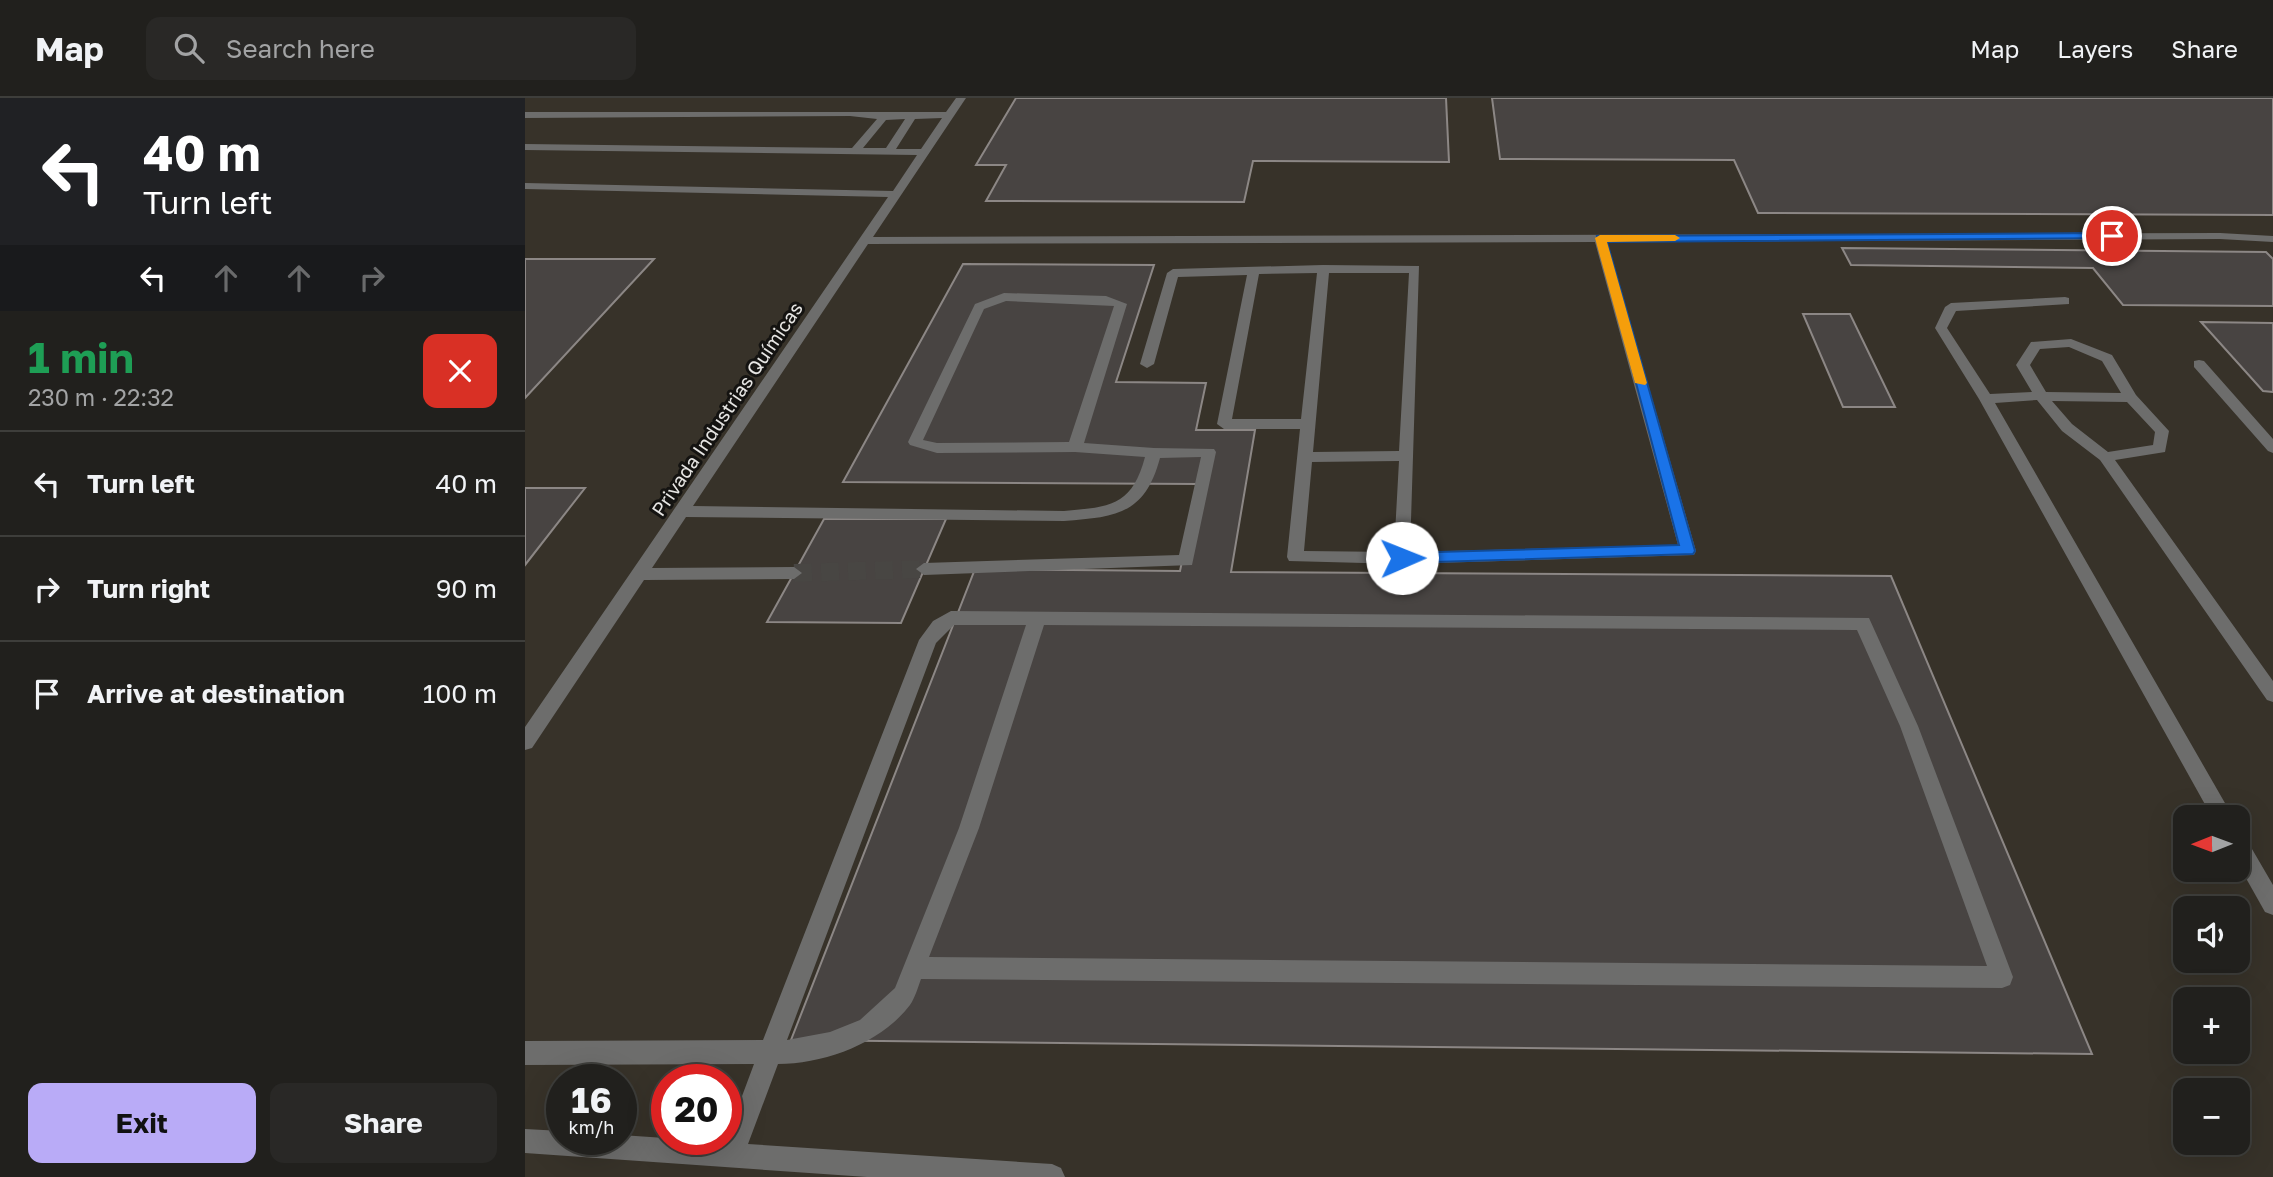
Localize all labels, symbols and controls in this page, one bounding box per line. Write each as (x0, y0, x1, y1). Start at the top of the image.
search box (146, 17, 636, 80)
text: Map (35, 29, 104, 68)
icon: search (170, 29, 208, 67)
text: Search here (226, 33, 375, 64)
text: Map (1970, 34, 2019, 63)
text: Layers (2057, 34, 2133, 63)
text: Share (2171, 34, 2238, 63)
text: 40 m (143, 123, 261, 182)
icon: left (28, 126, 119, 217)
text: Turn left (143, 183, 272, 221)
pin (2082, 206, 2142, 266)
icon: arrive (2093, 217, 2131, 255)
icon: left (134, 259, 172, 297)
icon: ahead (207, 259, 245, 297)
icon: ahead (280, 259, 318, 297)
icon: right (353, 259, 391, 297)
street label: Privada Industrias Químicas (646, 297, 807, 520)
text: 1 min (28, 332, 134, 382)
button: close (423, 334, 497, 408)
text: 230 m · 22:32 (28, 383, 174, 411)
icon: left (28, 465, 66, 503)
text: Turn left (87, 468, 195, 499)
text: 40 m (436, 468, 497, 499)
position arrow (1365, 521, 1439, 595)
icon: right (28, 570, 66, 608)
text: Turn right (87, 573, 210, 604)
text: 90 m (436, 573, 497, 604)
icon: arrive (28, 675, 66, 713)
text: Arrive at destination (87, 678, 345, 709)
text: 100 m (423, 678, 497, 709)
north arrow (2173, 805, 2251, 882)
map controls (2173, 805, 2250, 1155)
button: sound (2173, 896, 2250, 973)
button: + (2173, 987, 2250, 1064)
speed limit sign: 20 (651, 1064, 742, 1155)
button: − (2173, 1078, 2250, 1155)
text: 16 (571, 1079, 612, 1121)
button: Exit (28, 1083, 256, 1163)
button: Share (270, 1083, 497, 1163)
text: km/h (569, 1116, 614, 1138)

